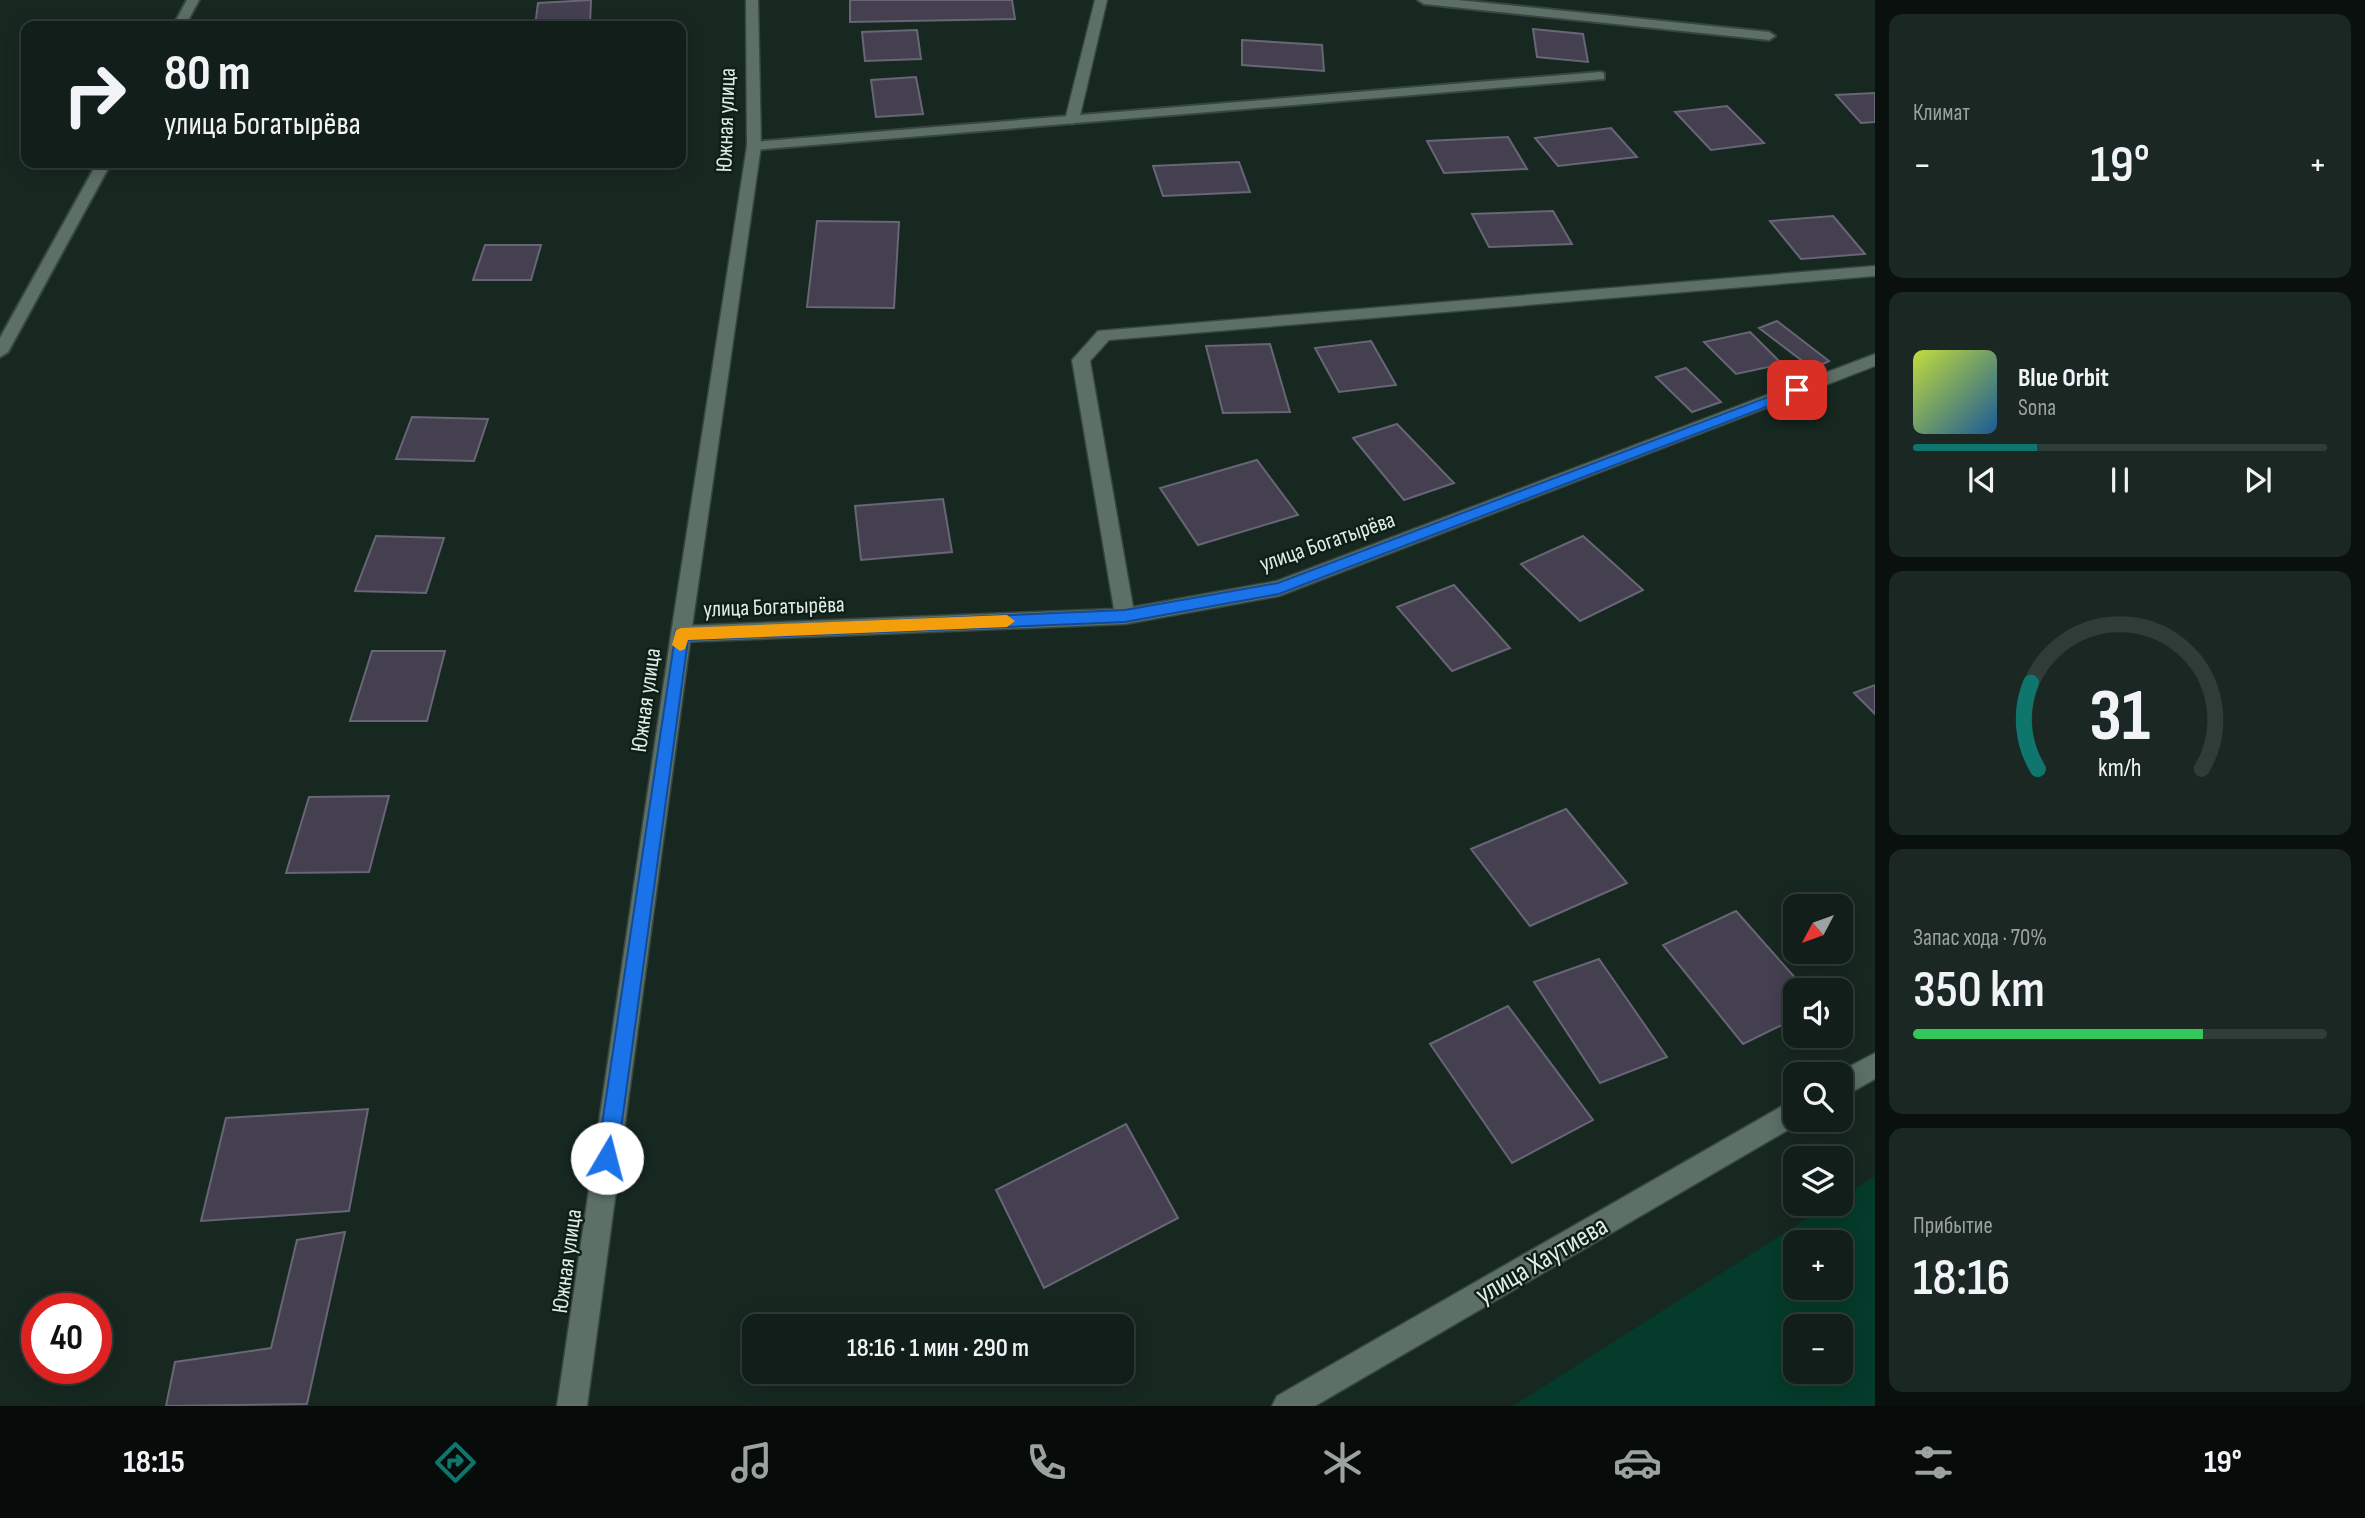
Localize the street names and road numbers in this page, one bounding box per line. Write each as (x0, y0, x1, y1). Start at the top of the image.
street label: Южная улица (710, 67, 742, 173)
street label: улица Богатырёва (1256, 506, 1399, 578)
street label: улица Богатырёва (703, 591, 845, 623)
street label: Южная улица (625, 646, 667, 754)
street label: Южная улица (546, 1207, 588, 1315)
street label: улица Хаутиева (1470, 1209, 1614, 1311)

